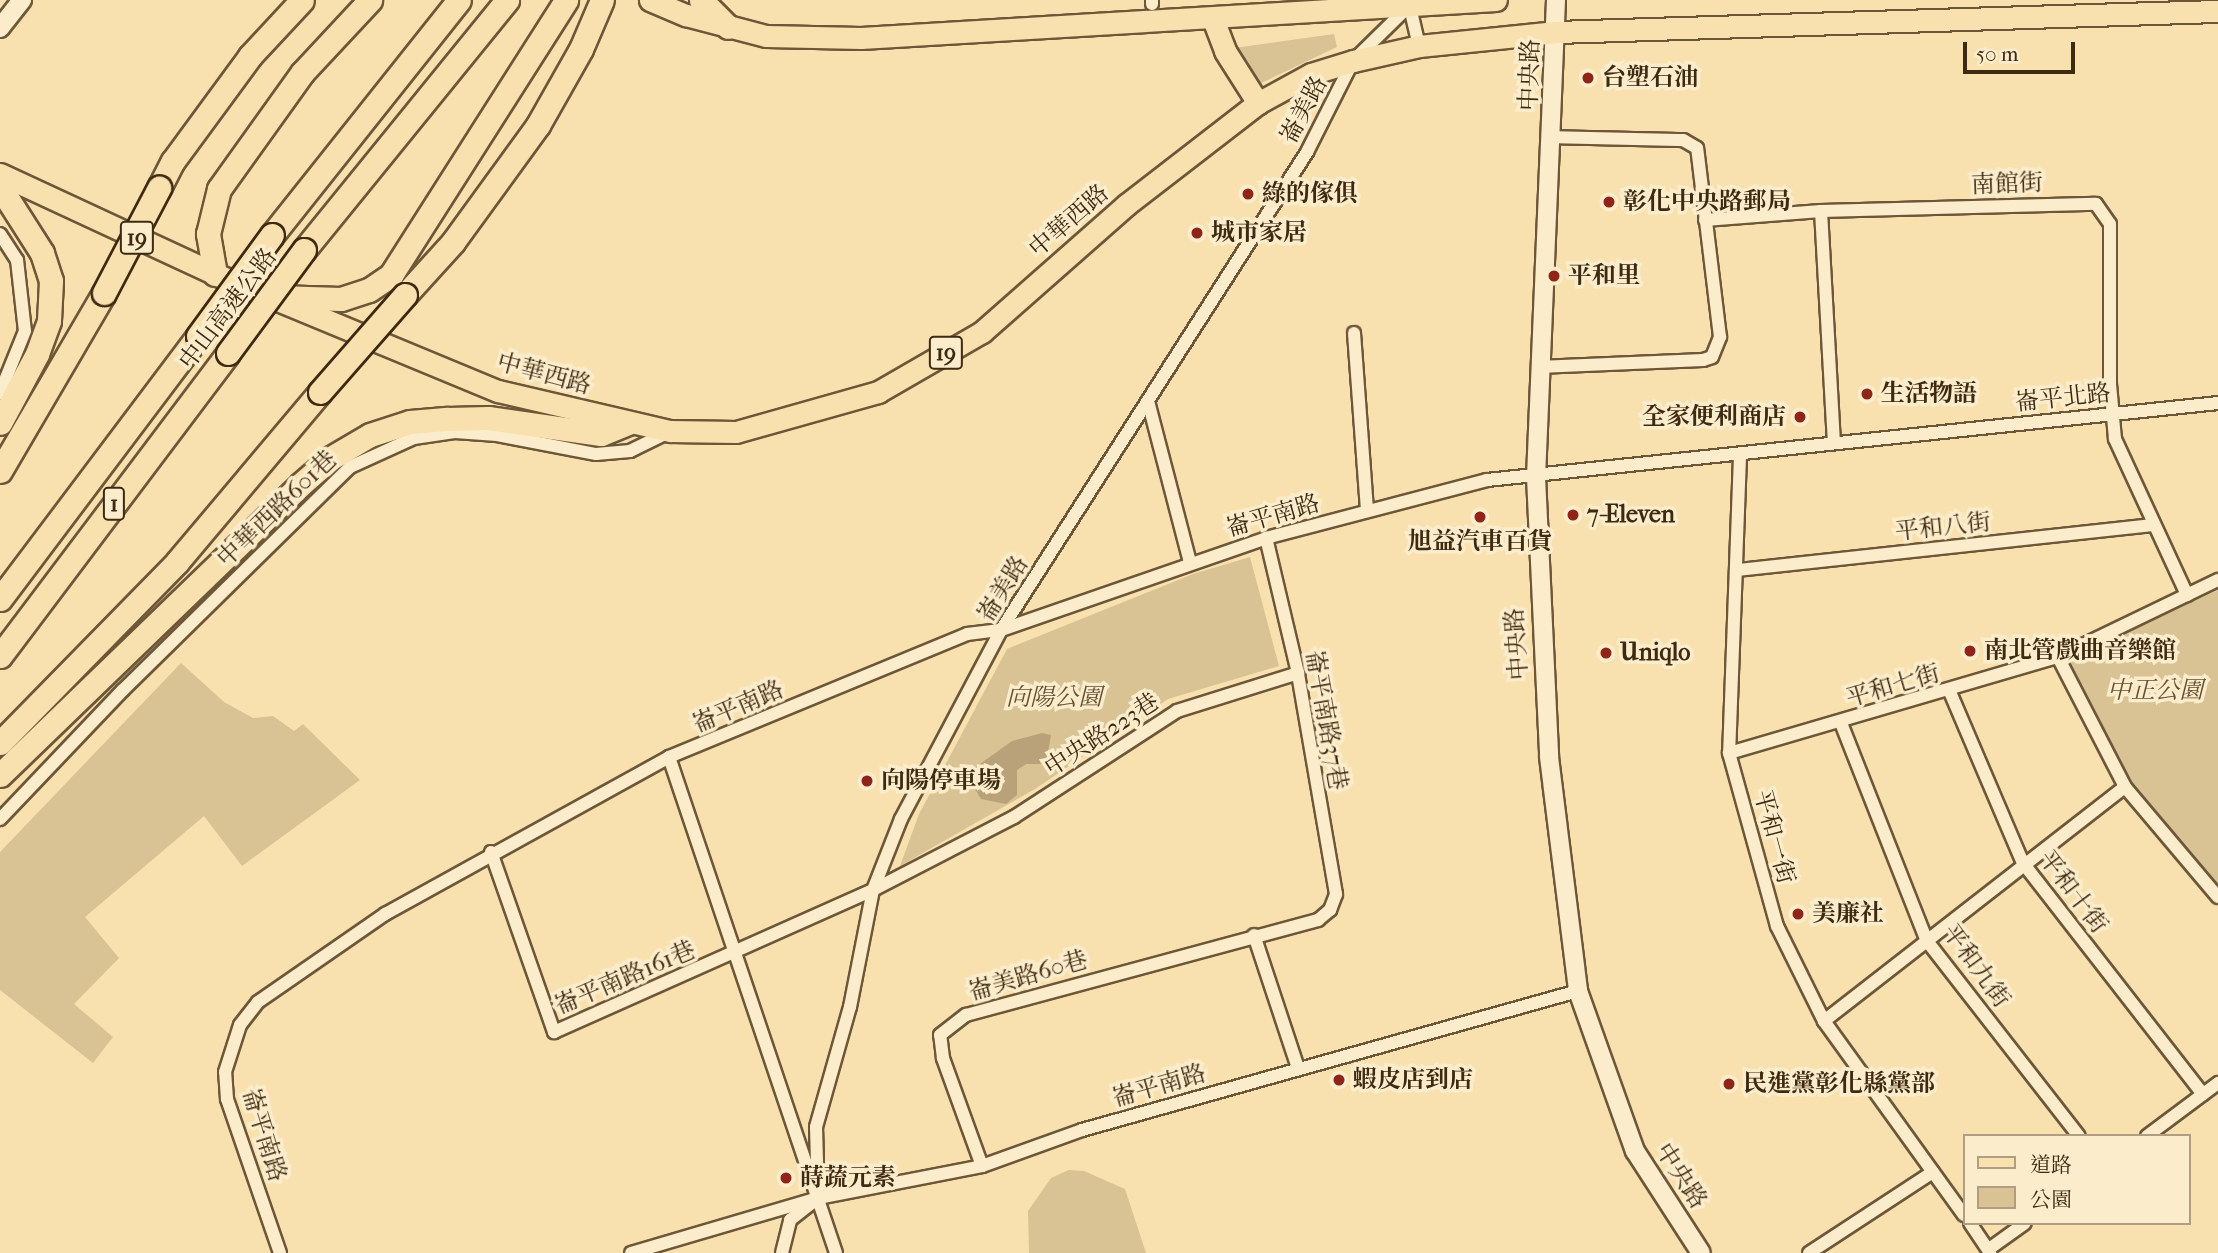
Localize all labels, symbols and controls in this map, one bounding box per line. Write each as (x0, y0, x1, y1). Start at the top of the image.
scale bar (1966, 28, 2078, 72)
street label: 中央路 (1514, 39, 1546, 111)
text: 50 m (1976, 42, 2019, 66)
place label: 台塑石油 (1602, 64, 1698, 92)
marker: 台塑石油 (1580, 70, 1596, 86)
street label: 崙美路 (1274, 71, 1334, 149)
street label: 南館街 (1971, 168, 2043, 200)
street label: 中華西路 (1023, 179, 1115, 263)
place label: 綠的傢俱 (1262, 180, 1358, 208)
marker: 綠的傢俱 (1240, 186, 1256, 202)
place label: 彰化中央路郵局 (1623, 188, 1791, 216)
marker: 彰化中央路郵局 (1601, 194, 1617, 210)
road number: 19 (120, 218, 154, 258)
place label: 城市家居 (1211, 219, 1307, 247)
marker: 城市家居 (1189, 225, 1205, 241)
street label: 中山高速公路 (173, 243, 283, 375)
place label: 平和里 (1568, 262, 1640, 290)
marker: 平和里 (1546, 268, 1562, 284)
road number: 19 (928, 334, 964, 372)
street label: 中華西路 (494, 348, 594, 400)
street label: 崙平北路 (2014, 379, 2112, 417)
place label: 生活物語 (1881, 380, 1977, 408)
marker: 生活物語 (1859, 386, 1875, 402)
place label: 全家便利商店 (1642, 403, 1786, 431)
marker: 全家便利商店 (1792, 409, 1808, 425)
street label: 中華西路601巷 (211, 445, 343, 573)
road number: 1 (102, 484, 126, 524)
street label: 崙平南路 (1223, 489, 1323, 543)
place label: 7-Eleven (1587, 501, 1675, 529)
marker: 7-Eleven (1565, 507, 1581, 523)
street label: 平和八街 (1894, 508, 1992, 546)
marker: 旭益汽車百貨 (1472, 509, 1488, 525)
place label: 旭益汽車百貨 (1408, 528, 1552, 556)
street label: 崙美路 (972, 551, 1034, 627)
street label: 中央路 (1500, 607, 1534, 681)
place label: 南北管戲曲音樂館 (1984, 637, 2176, 665)
place label: Uniqlo (1620, 639, 1690, 667)
marker: 南北管戲曲音樂館 (1962, 643, 1978, 659)
marker: Uniqlo (1598, 645, 1614, 661)
street label: 崙平南路37巷 (1300, 648, 1352, 792)
street label: 平和七街 (1843, 659, 1943, 713)
street label: 崙平南路 (688, 675, 788, 739)
park label: 中正公園 (2107, 677, 2203, 705)
park label: 向陽公園 (1006, 684, 1102, 712)
street label: 中央路223巷 (1039, 687, 1165, 783)
place label: 向陽停車場 (881, 767, 1001, 795)
marker: 向陽停車場 (859, 773, 875, 789)
street label: 平和一街 (1748, 787, 1800, 887)
street label: 平和十街 (2033, 845, 2113, 939)
place label: 美廉社 (1812, 900, 1884, 928)
marker: 美廉社 (1790, 906, 1806, 922)
street label: 平和九街 (1936, 919, 2016, 1013)
street label: 崙平南路161巷 (550, 935, 700, 1021)
street label: 崙美路60巷 (965, 945, 1091, 1007)
street label: 崙平南路 (1109, 1059, 1209, 1113)
place label: 蝦皮店到店 (1353, 1066, 1473, 1094)
place label: 民進黨彰化縣黨部 (1743, 1070, 1935, 1098)
marker: 蝦皮店到店 (1331, 1072, 1347, 1088)
marker: 民進黨彰化縣黨部 (1721, 1076, 1737, 1092)
street label: 崙平南路 (236, 1085, 292, 1185)
legend (1962, 1134, 2190, 1225)
street label: 中央路 (1649, 1138, 1713, 1214)
text: 道路 (2030, 1153, 2072, 1177)
place label: 蒔蔬元素 (800, 1164, 896, 1192)
marker: 蒔蔬元素 (778, 1170, 794, 1186)
text: 公園 (2030, 1188, 2072, 1212)

